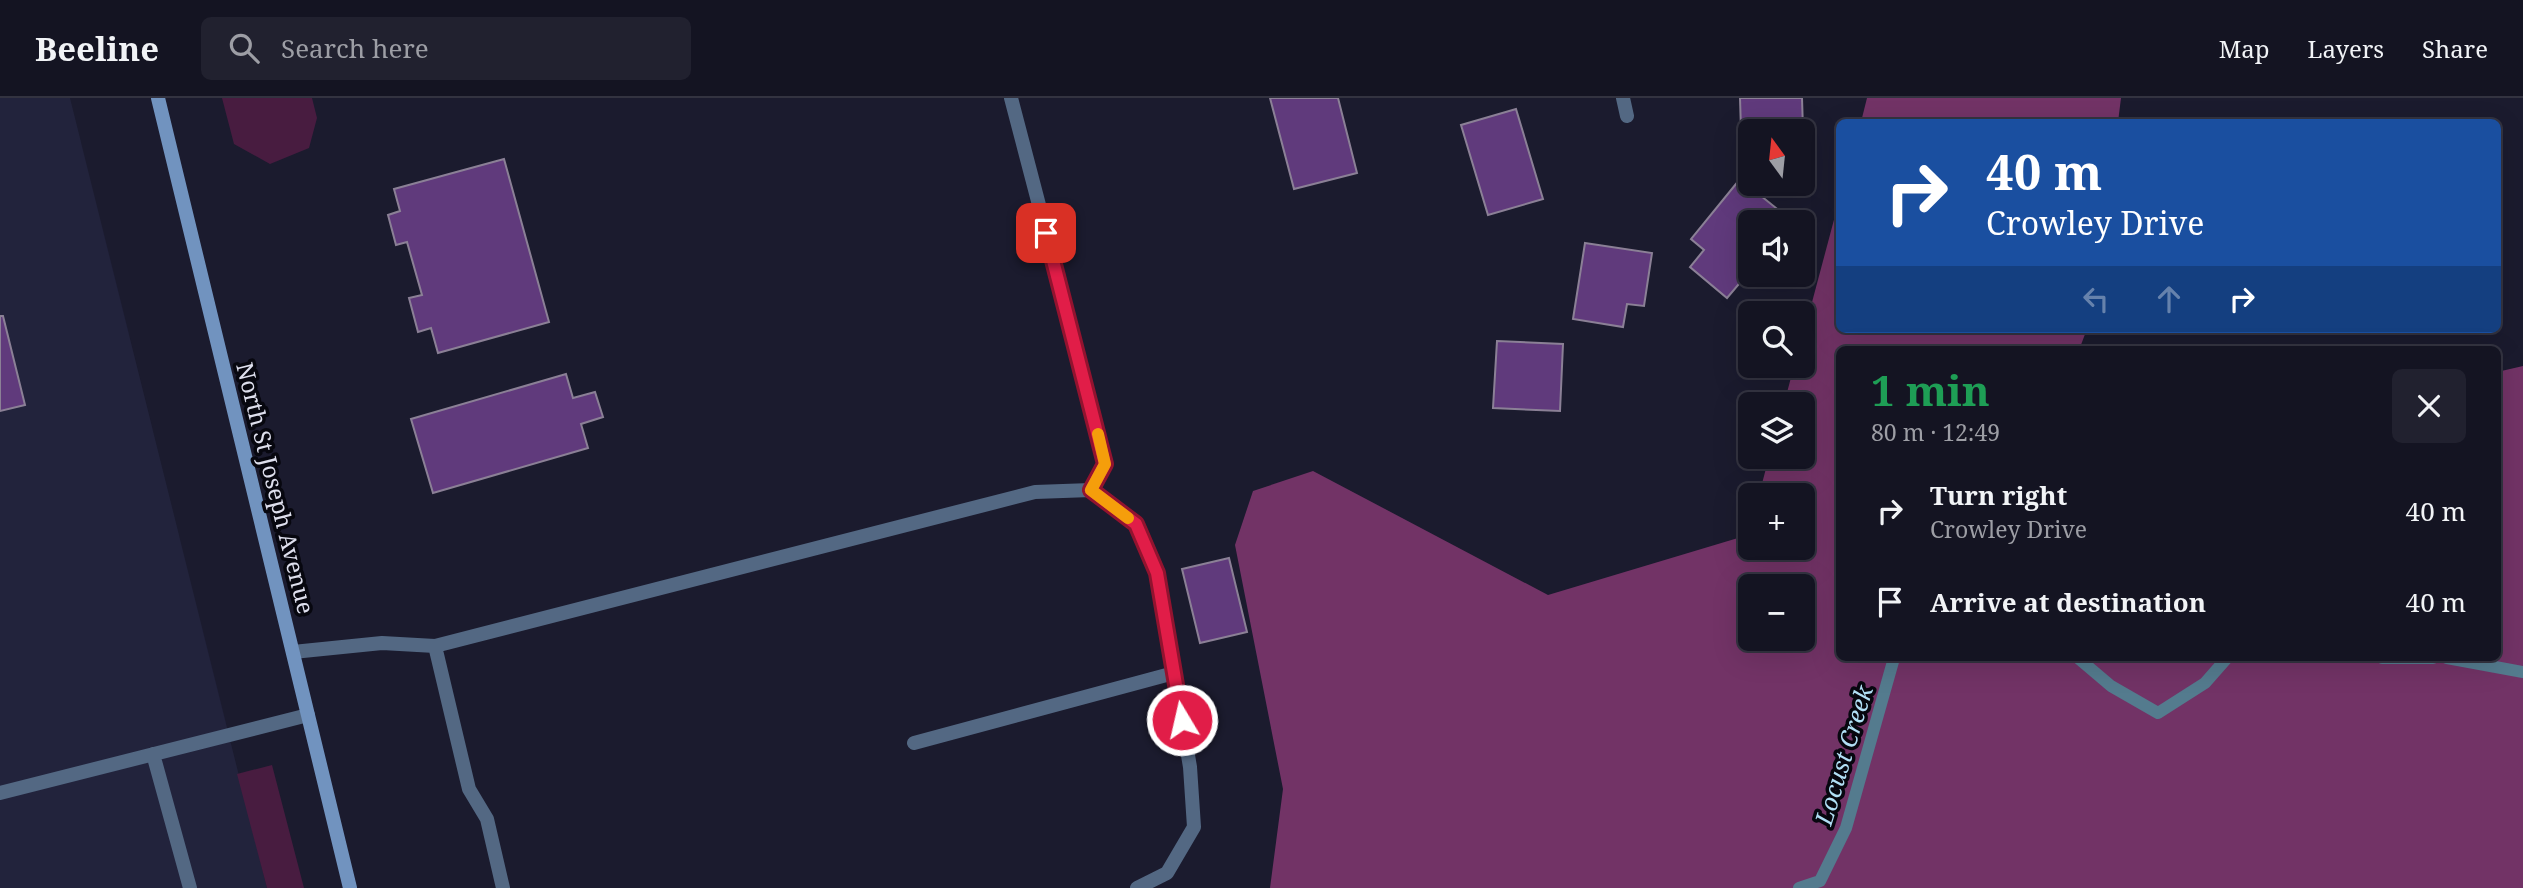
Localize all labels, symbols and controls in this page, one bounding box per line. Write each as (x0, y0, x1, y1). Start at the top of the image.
search box (201, 17, 691, 80)
text: Beeline (35, 26, 159, 71)
icon: search (225, 29, 263, 67)
text: Search here (281, 30, 429, 66)
text: Map (2219, 32, 2270, 65)
text: Layers (2308, 32, 2384, 65)
text: Share (2422, 32, 2488, 65)
north arrow (1738, 119, 1815, 196)
map controls (1738, 119, 1815, 651)
text: 40 m (1986, 138, 2102, 204)
icon: right (1871, 147, 1962, 238)
text: Crowley Drive (1986, 201, 2204, 244)
pin (1016, 203, 1076, 263)
button: sound (1738, 210, 1815, 287)
icon: arrive (1027, 214, 1065, 252)
icon: left (2077, 280, 2115, 318)
icon: ahead (2150, 280, 2188, 318)
icon: right (2223, 280, 2261, 318)
button: search (1738, 301, 1815, 378)
street label: North St Joseph Avenue (229, 359, 323, 617)
text: 1 min (1871, 361, 1990, 418)
button: close (2392, 369, 2466, 443)
button: layers (1738, 392, 1815, 469)
text: 80 m · 12:49 (1871, 416, 2000, 448)
text: Turn right (1930, 477, 2067, 513)
button: + (1738, 483, 1815, 560)
icon: right (1871, 492, 1909, 530)
text: 40 m (2406, 493, 2466, 529)
text: Crowley Drive (1930, 513, 2087, 545)
button: − (1738, 574, 1815, 651)
icon: arrive (1871, 583, 1909, 621)
text: Arrive at destination (1930, 584, 2206, 620)
text: 40 m (2406, 584, 2466, 620)
water label: Locust Creek (1806, 680, 1880, 830)
position arrow (1145, 683, 1219, 757)

